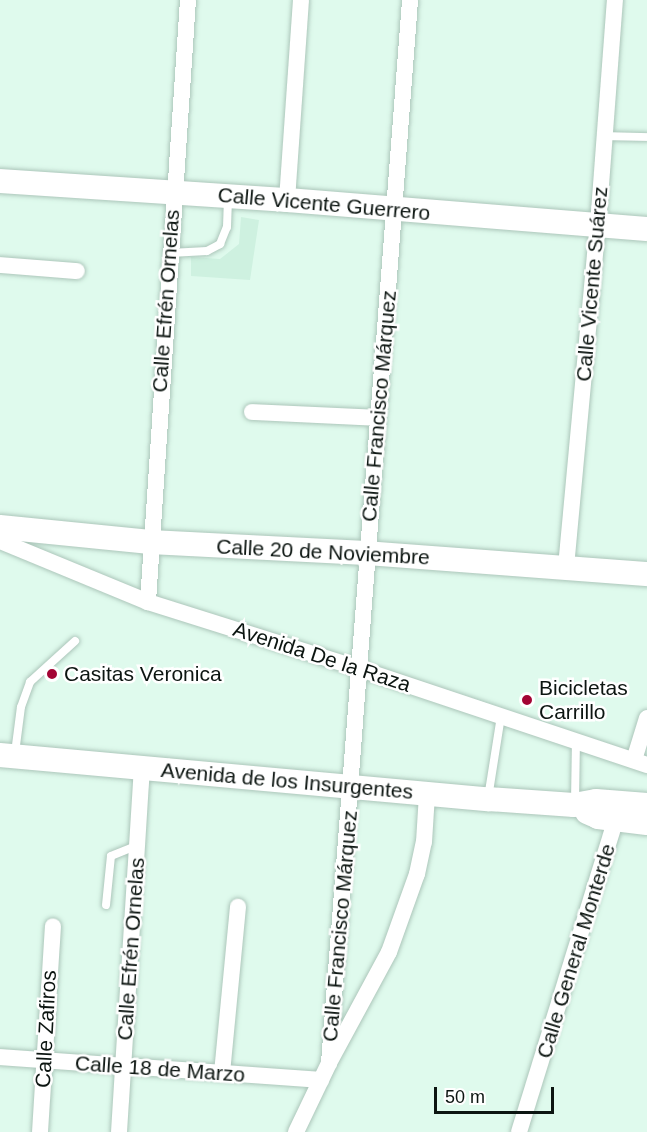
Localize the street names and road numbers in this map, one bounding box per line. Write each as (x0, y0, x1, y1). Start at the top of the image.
street label: Calle Vicente Guerrero (217, 182, 431, 226)
street label: Calle Vicente Suárez (571, 185, 613, 383)
street label: Calle Efrén Ornelas (147, 209, 185, 393)
street label: Calle Francisco Márquez (356, 289, 402, 523)
street label: Calle 20 de Noviembre (216, 534, 430, 570)
street label: Avenida De la Raza (230, 616, 414, 698)
street label: Avenida de los Insurgentes (160, 757, 414, 805)
street label: Calle Francisco Márquez (317, 809, 363, 1043)
street label: Calle General Monterde (531, 841, 621, 1061)
street label: Calle Efrén Ornelas (112, 857, 150, 1041)
street label: Calle Zafiros (30, 969, 62, 1089)
street label: Calle 18 de Marzo (74, 1050, 246, 1088)

